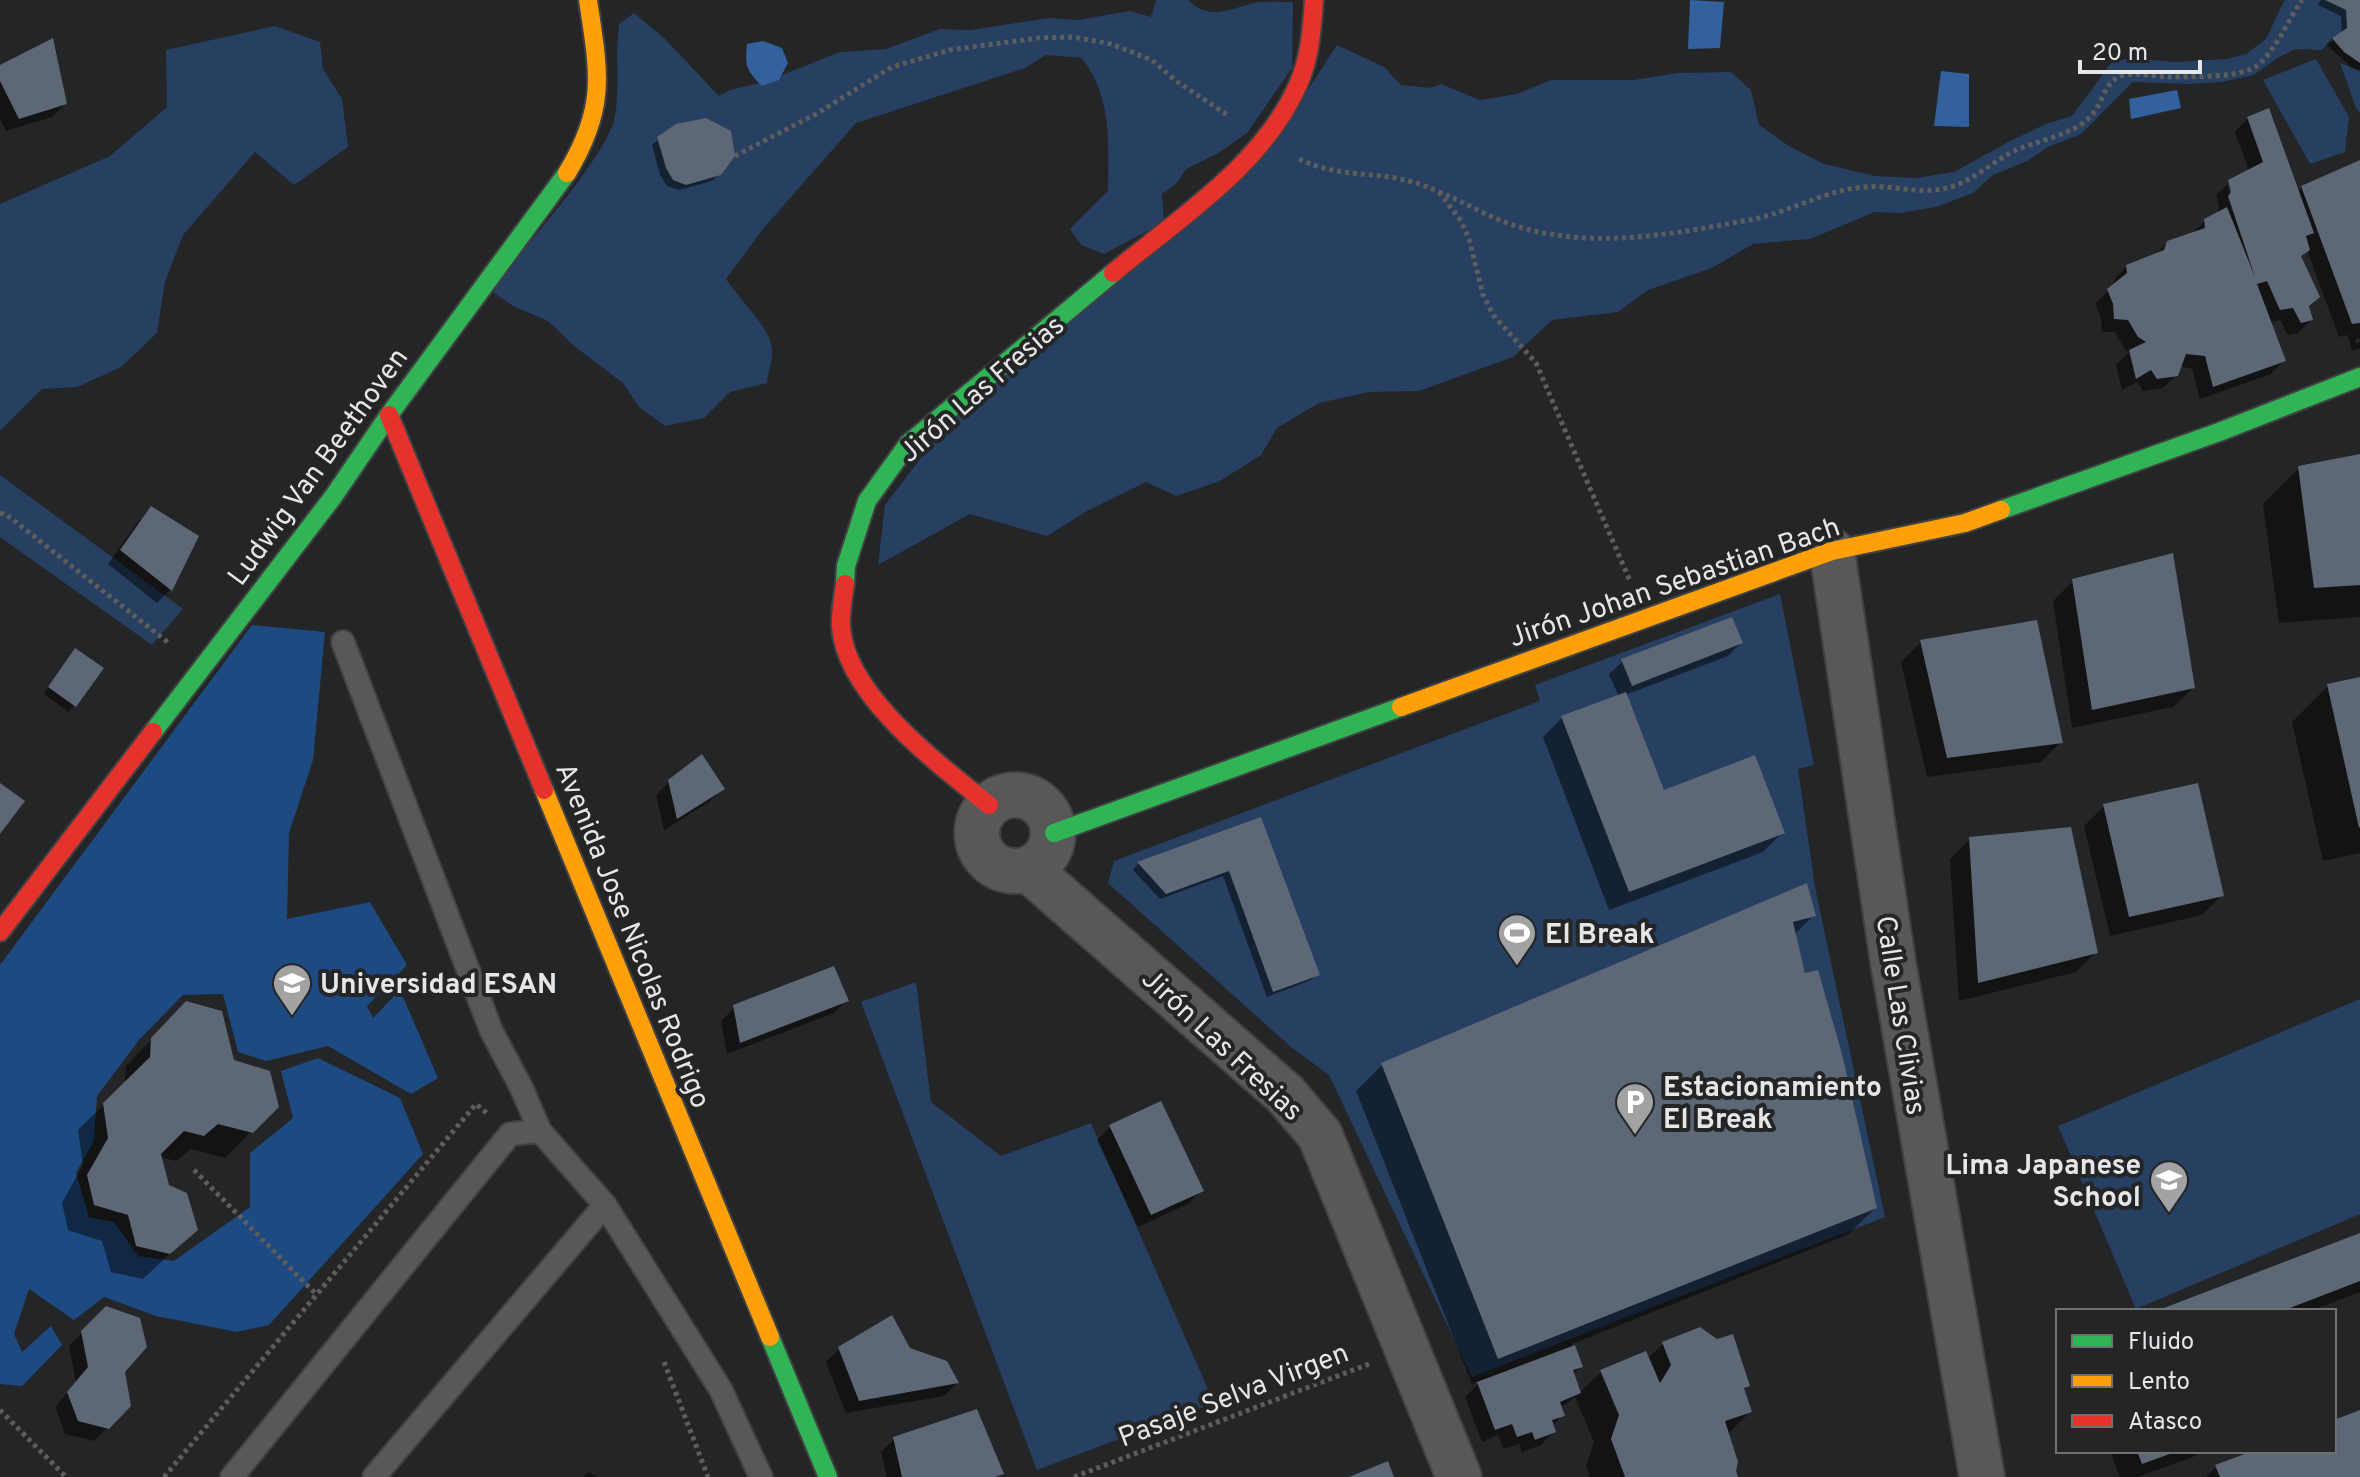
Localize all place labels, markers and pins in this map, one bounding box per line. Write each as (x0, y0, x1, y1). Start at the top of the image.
sports icon: El Break (1496, 912, 1538, 967)
place label: El Break (1545, 918, 1655, 954)
school or university icon: Universidad ESAN (271, 962, 313, 1017)
place label: Universidad ESAN (320, 968, 557, 1004)
place label: Estacionamiento El Break (1663, 1071, 1882, 1139)
parking icon: Estacionamiento El Break (1614, 1081, 1656, 1136)
place label: Lima Japanese School (1945, 1149, 2141, 1217)
school or university icon: Lima Japanese School (2148, 1159, 2190, 1214)

